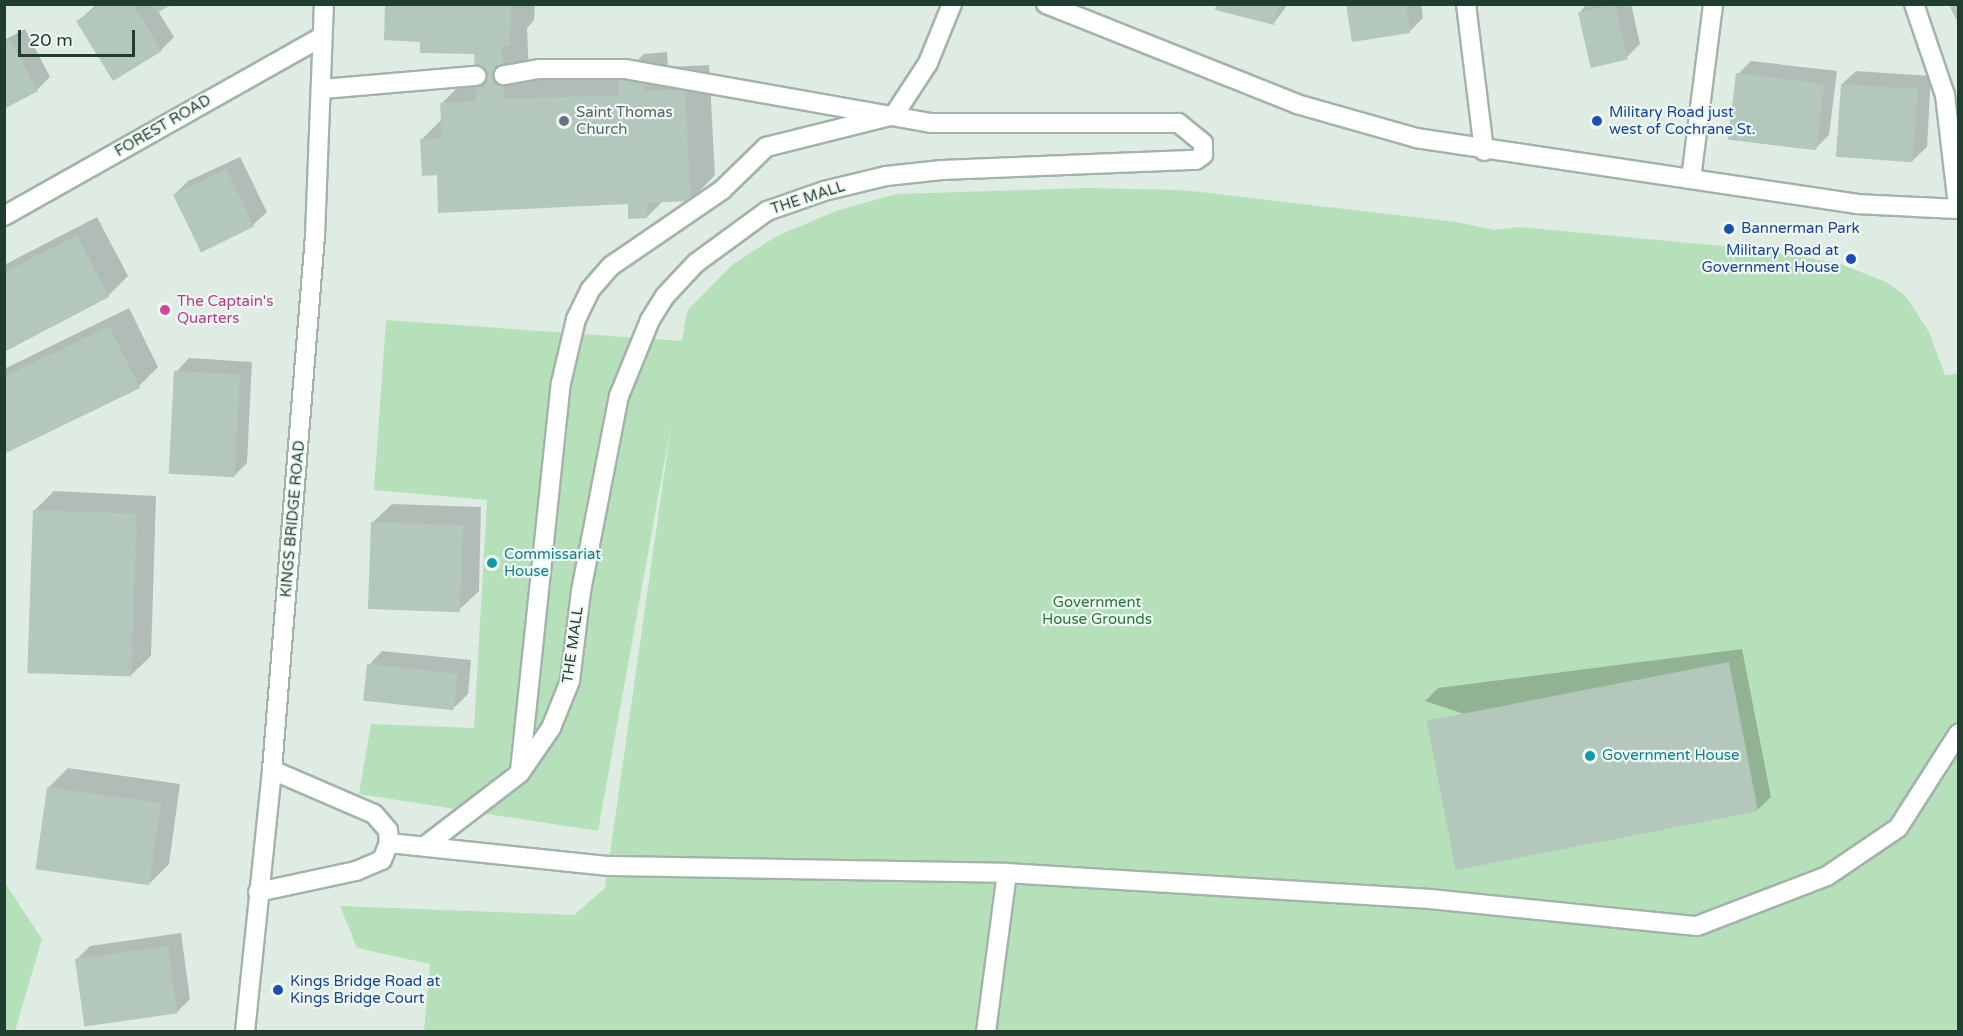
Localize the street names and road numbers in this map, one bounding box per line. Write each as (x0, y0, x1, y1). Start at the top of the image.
street label: FOREST ROAD (112, 91, 214, 161)
street label: THE MALL (769, 178, 847, 218)
street label: KINGS BRIDGE ROAD (277, 440, 309, 598)
street label: THE MALL (559, 606, 587, 684)

